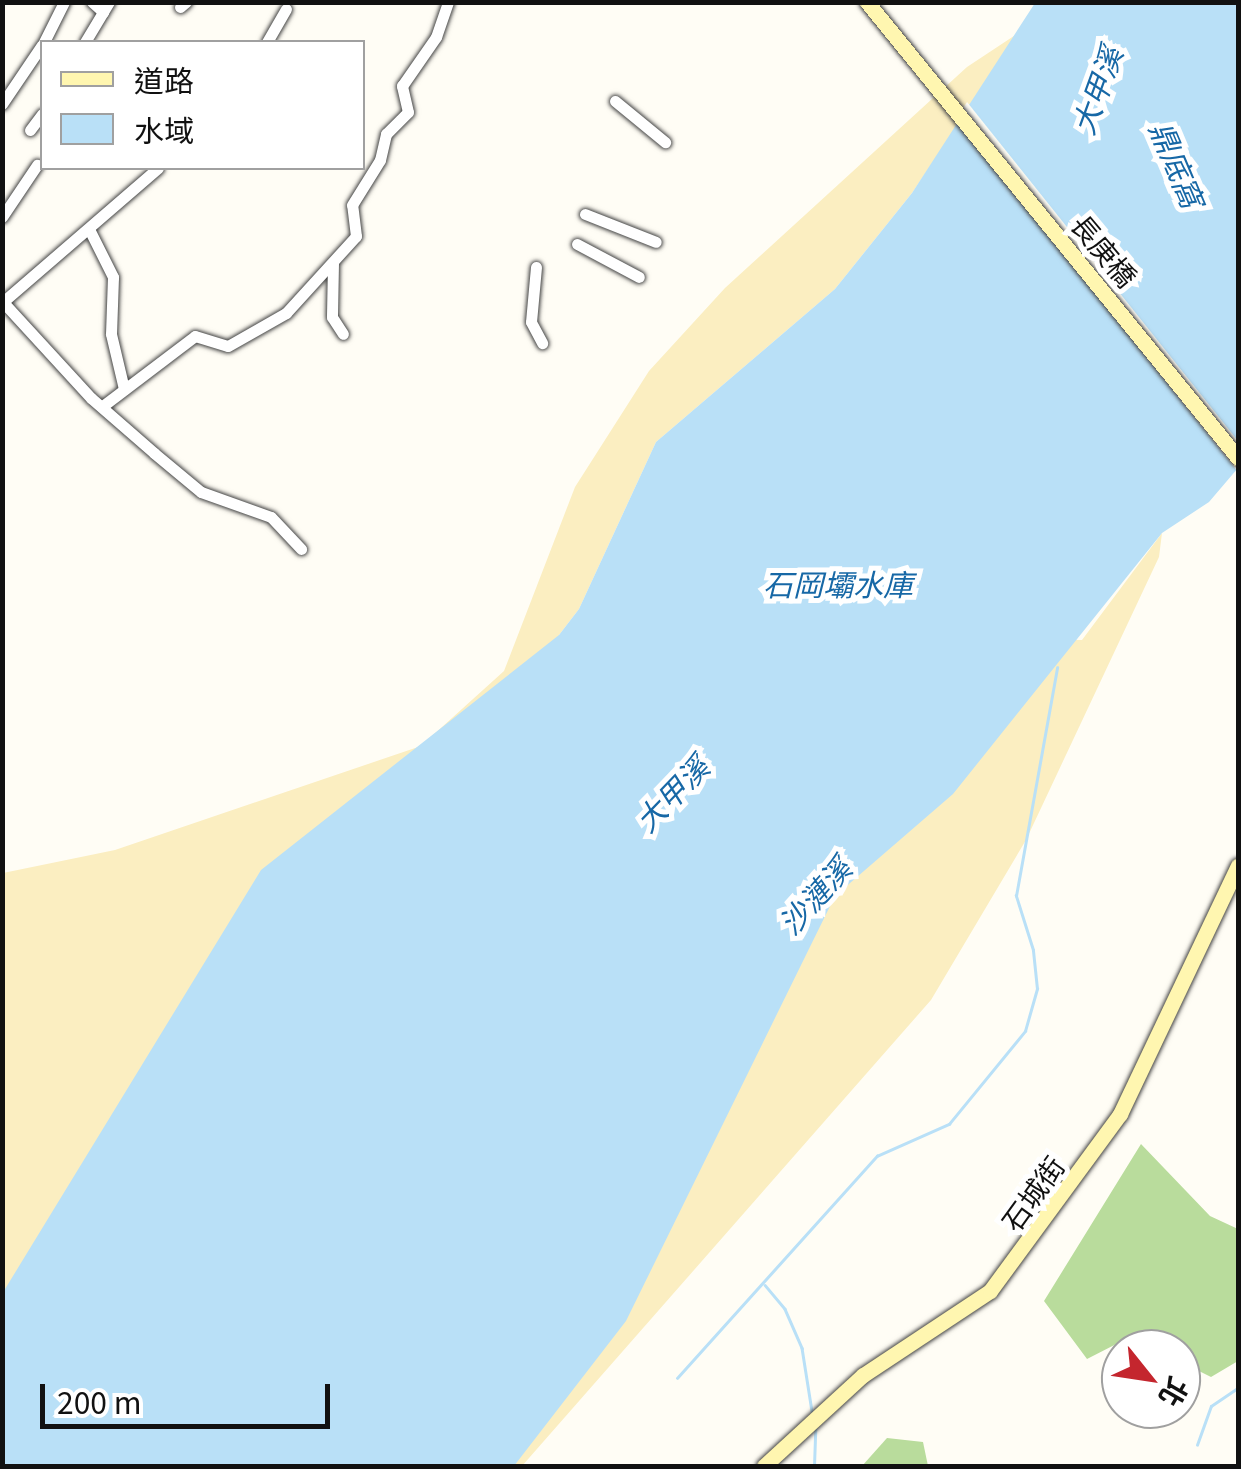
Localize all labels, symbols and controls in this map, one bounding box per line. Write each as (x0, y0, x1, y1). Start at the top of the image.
legend (40, 40, 365, 170)
water label: 大甲溪 (1064, 42, 1128, 138)
text: 道路 (134, 57, 194, 101)
text: 水域 (134, 107, 194, 151)
water label: 鼎底窩 (1144, 116, 1212, 212)
street label: 長庚橋 (1065, 207, 1145, 293)
water label: 石岡壩水庫 (763, 565, 913, 601)
water label: 大甲溪 (627, 748, 715, 838)
water label: 沙漣溪 (771, 850, 857, 940)
street label: 石城街 (994, 1149, 1070, 1237)
north arrow (1101, 1329, 1201, 1429)
scale bar (45, 1364, 335, 1426)
text: 北 (1151, 1371, 1200, 1415)
text: 200 m (57, 1379, 141, 1423)

